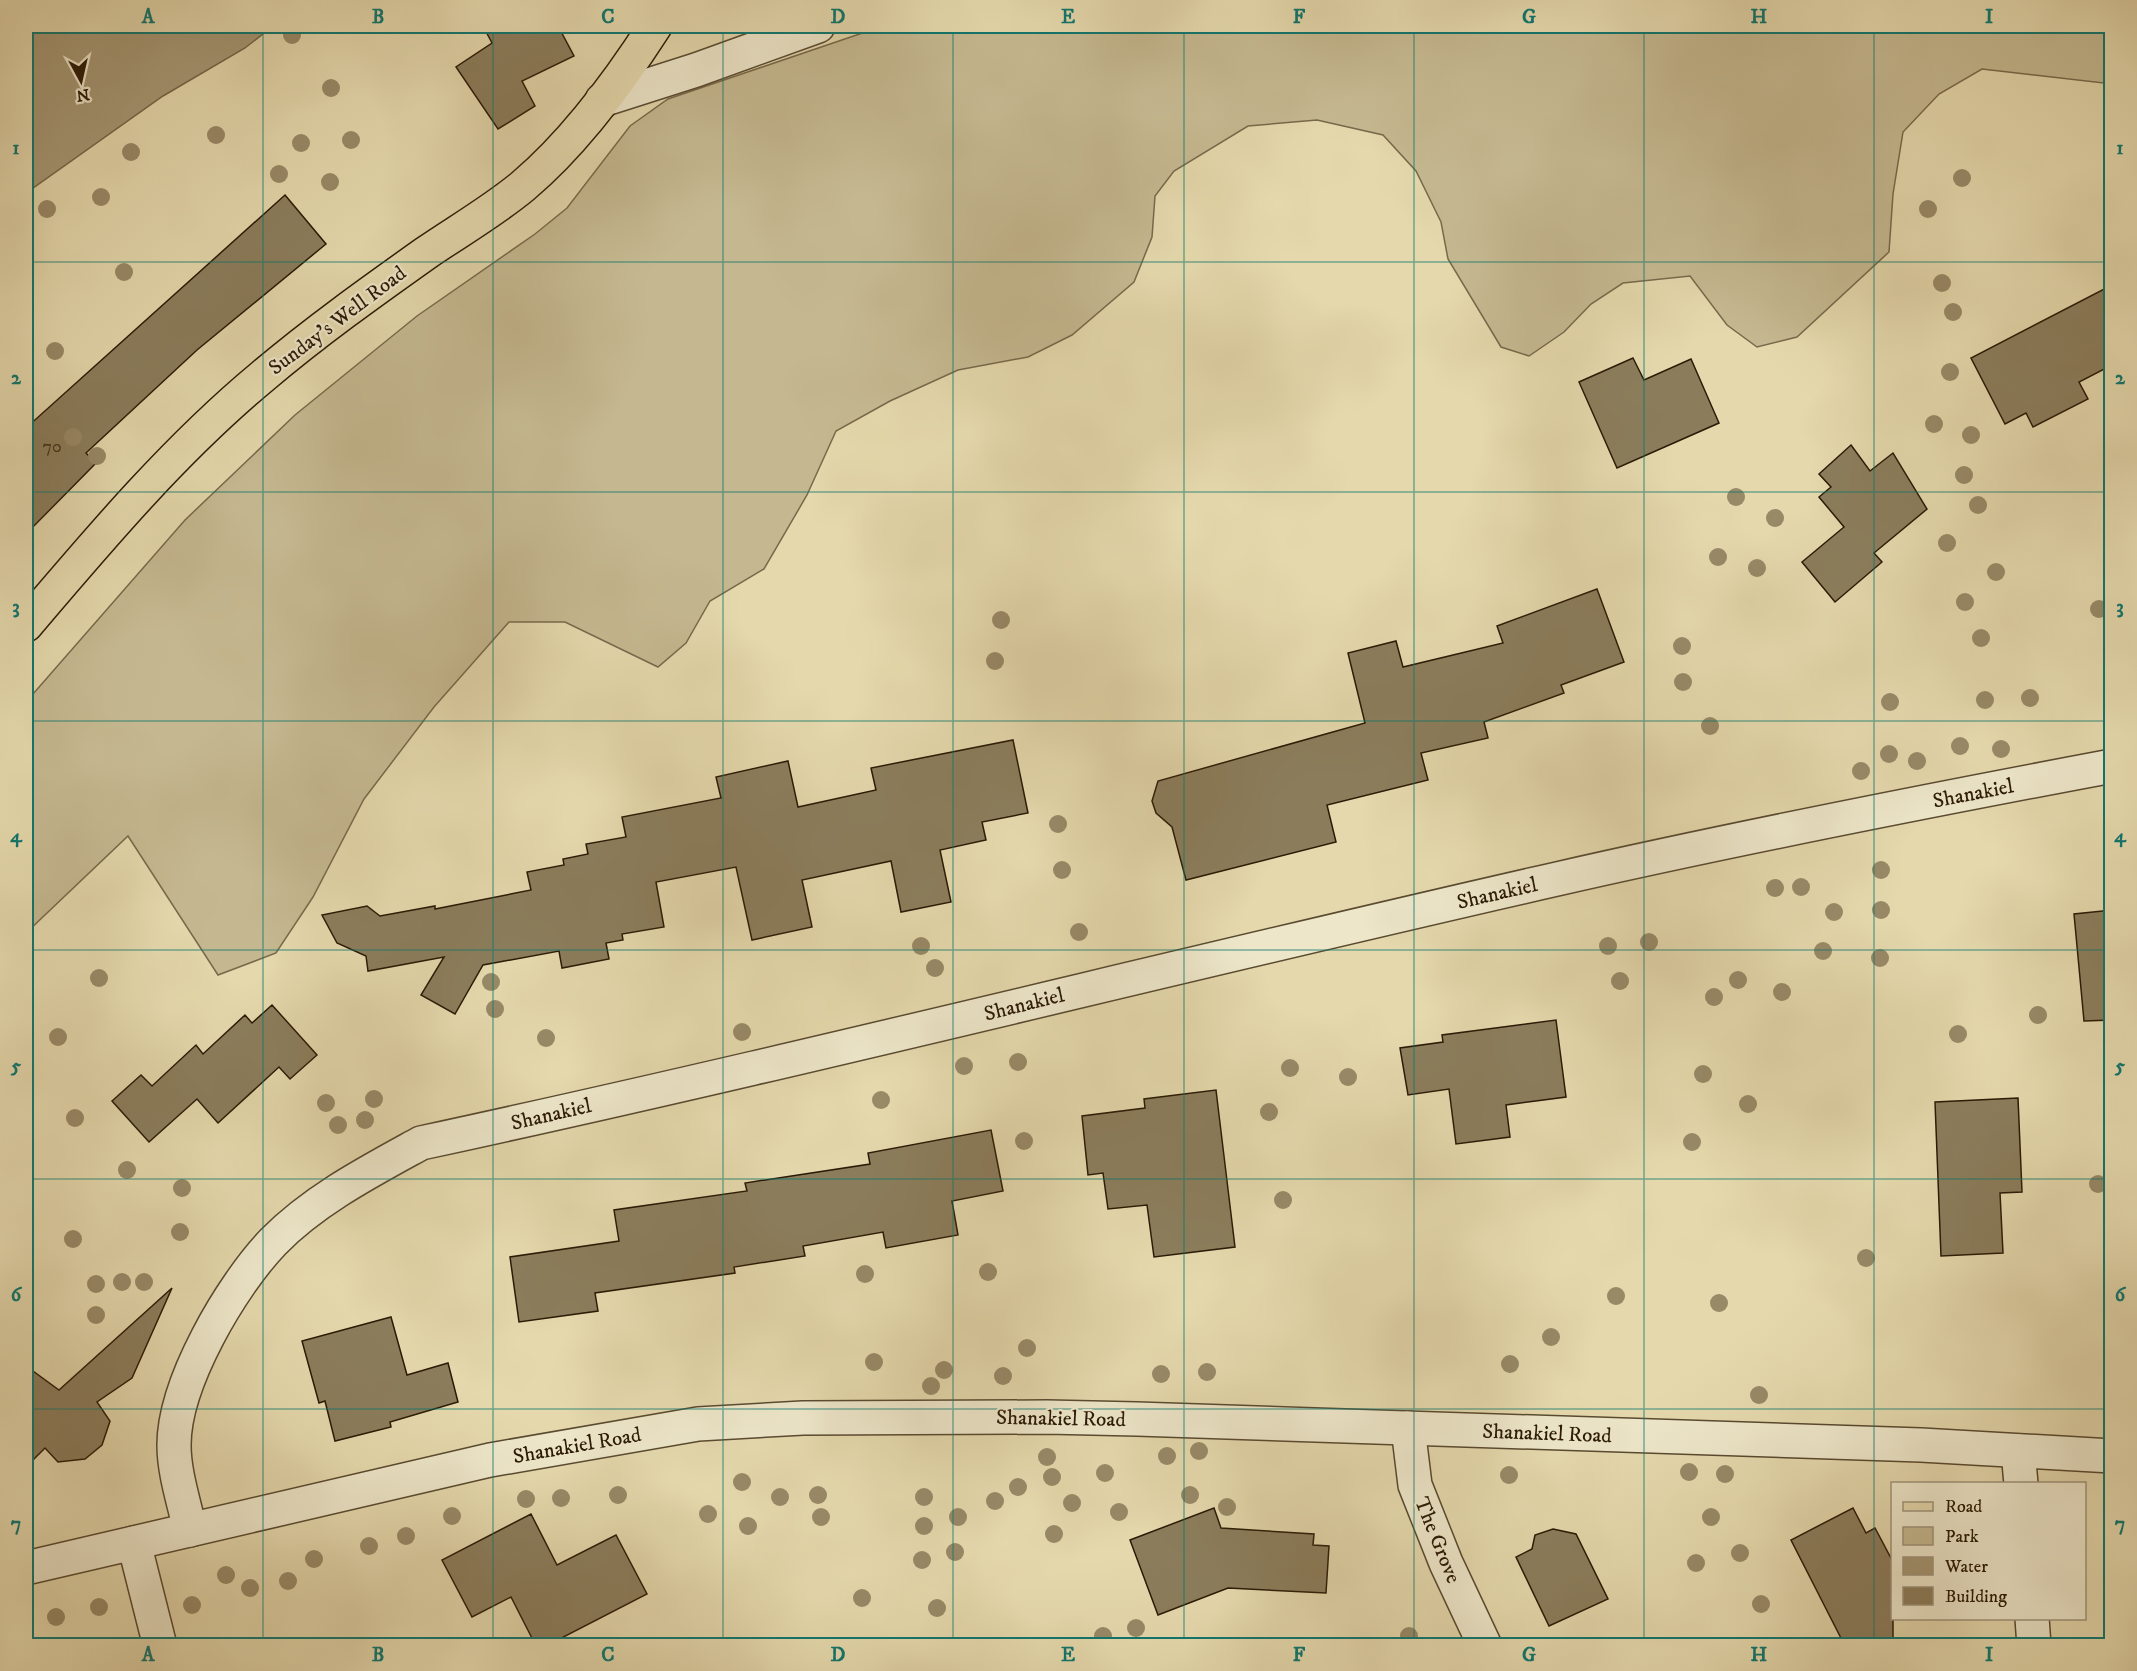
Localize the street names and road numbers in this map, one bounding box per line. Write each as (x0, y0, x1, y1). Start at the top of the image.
street label: Sunday's Well Road (264, 260, 412, 381)
street label: Shanakiel (1931, 773, 2016, 815)
street label: Shanakiel (1455, 872, 1541, 916)
street label: Shanakiel (981, 982, 1068, 1027)
street label: Shanakiel (509, 1093, 595, 1137)
street label: Shanakiel Road (996, 1405, 1127, 1433)
street label: Shanakiel Road (1482, 1419, 1613, 1449)
street label: Shanakiel Road (511, 1422, 644, 1470)
street label: The Grove (1408, 1493, 1466, 1588)

